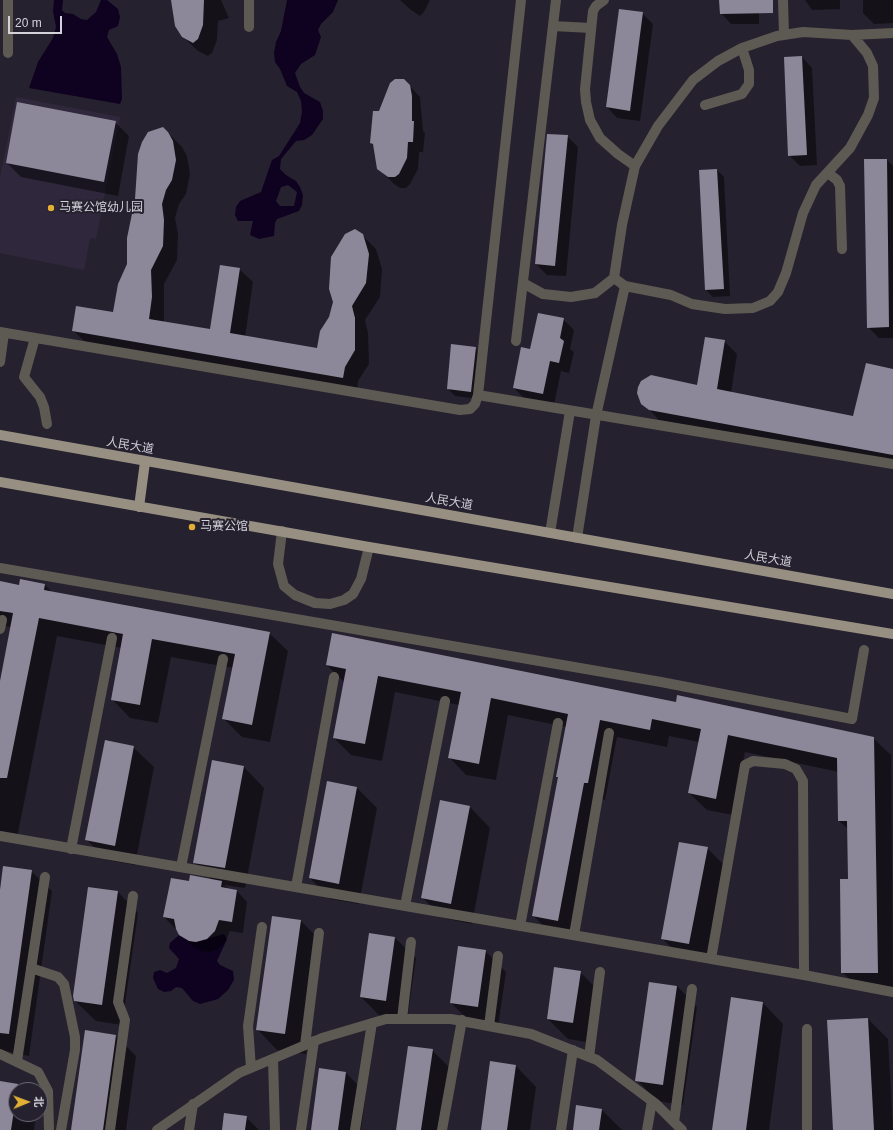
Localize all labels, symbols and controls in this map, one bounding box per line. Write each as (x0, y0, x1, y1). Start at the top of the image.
scale bar (10, 8, 64, 34)
text: 20 m (15, 16, 42, 30)
place label: 马赛公馆幼儿园 (59, 201, 143, 215)
marker: 马赛公馆幼儿园 (46, 203, 56, 213)
street label: 人民大道 (105, 435, 155, 457)
street label: 人民大道 (424, 491, 474, 513)
place label: 马赛公馆 (200, 520, 248, 534)
marker: 马赛公馆 (187, 522, 197, 532)
street label: 人民大道 (743, 548, 793, 570)
north arrow (8, 1082, 48, 1122)
text: 北 (33, 1096, 45, 1107)

